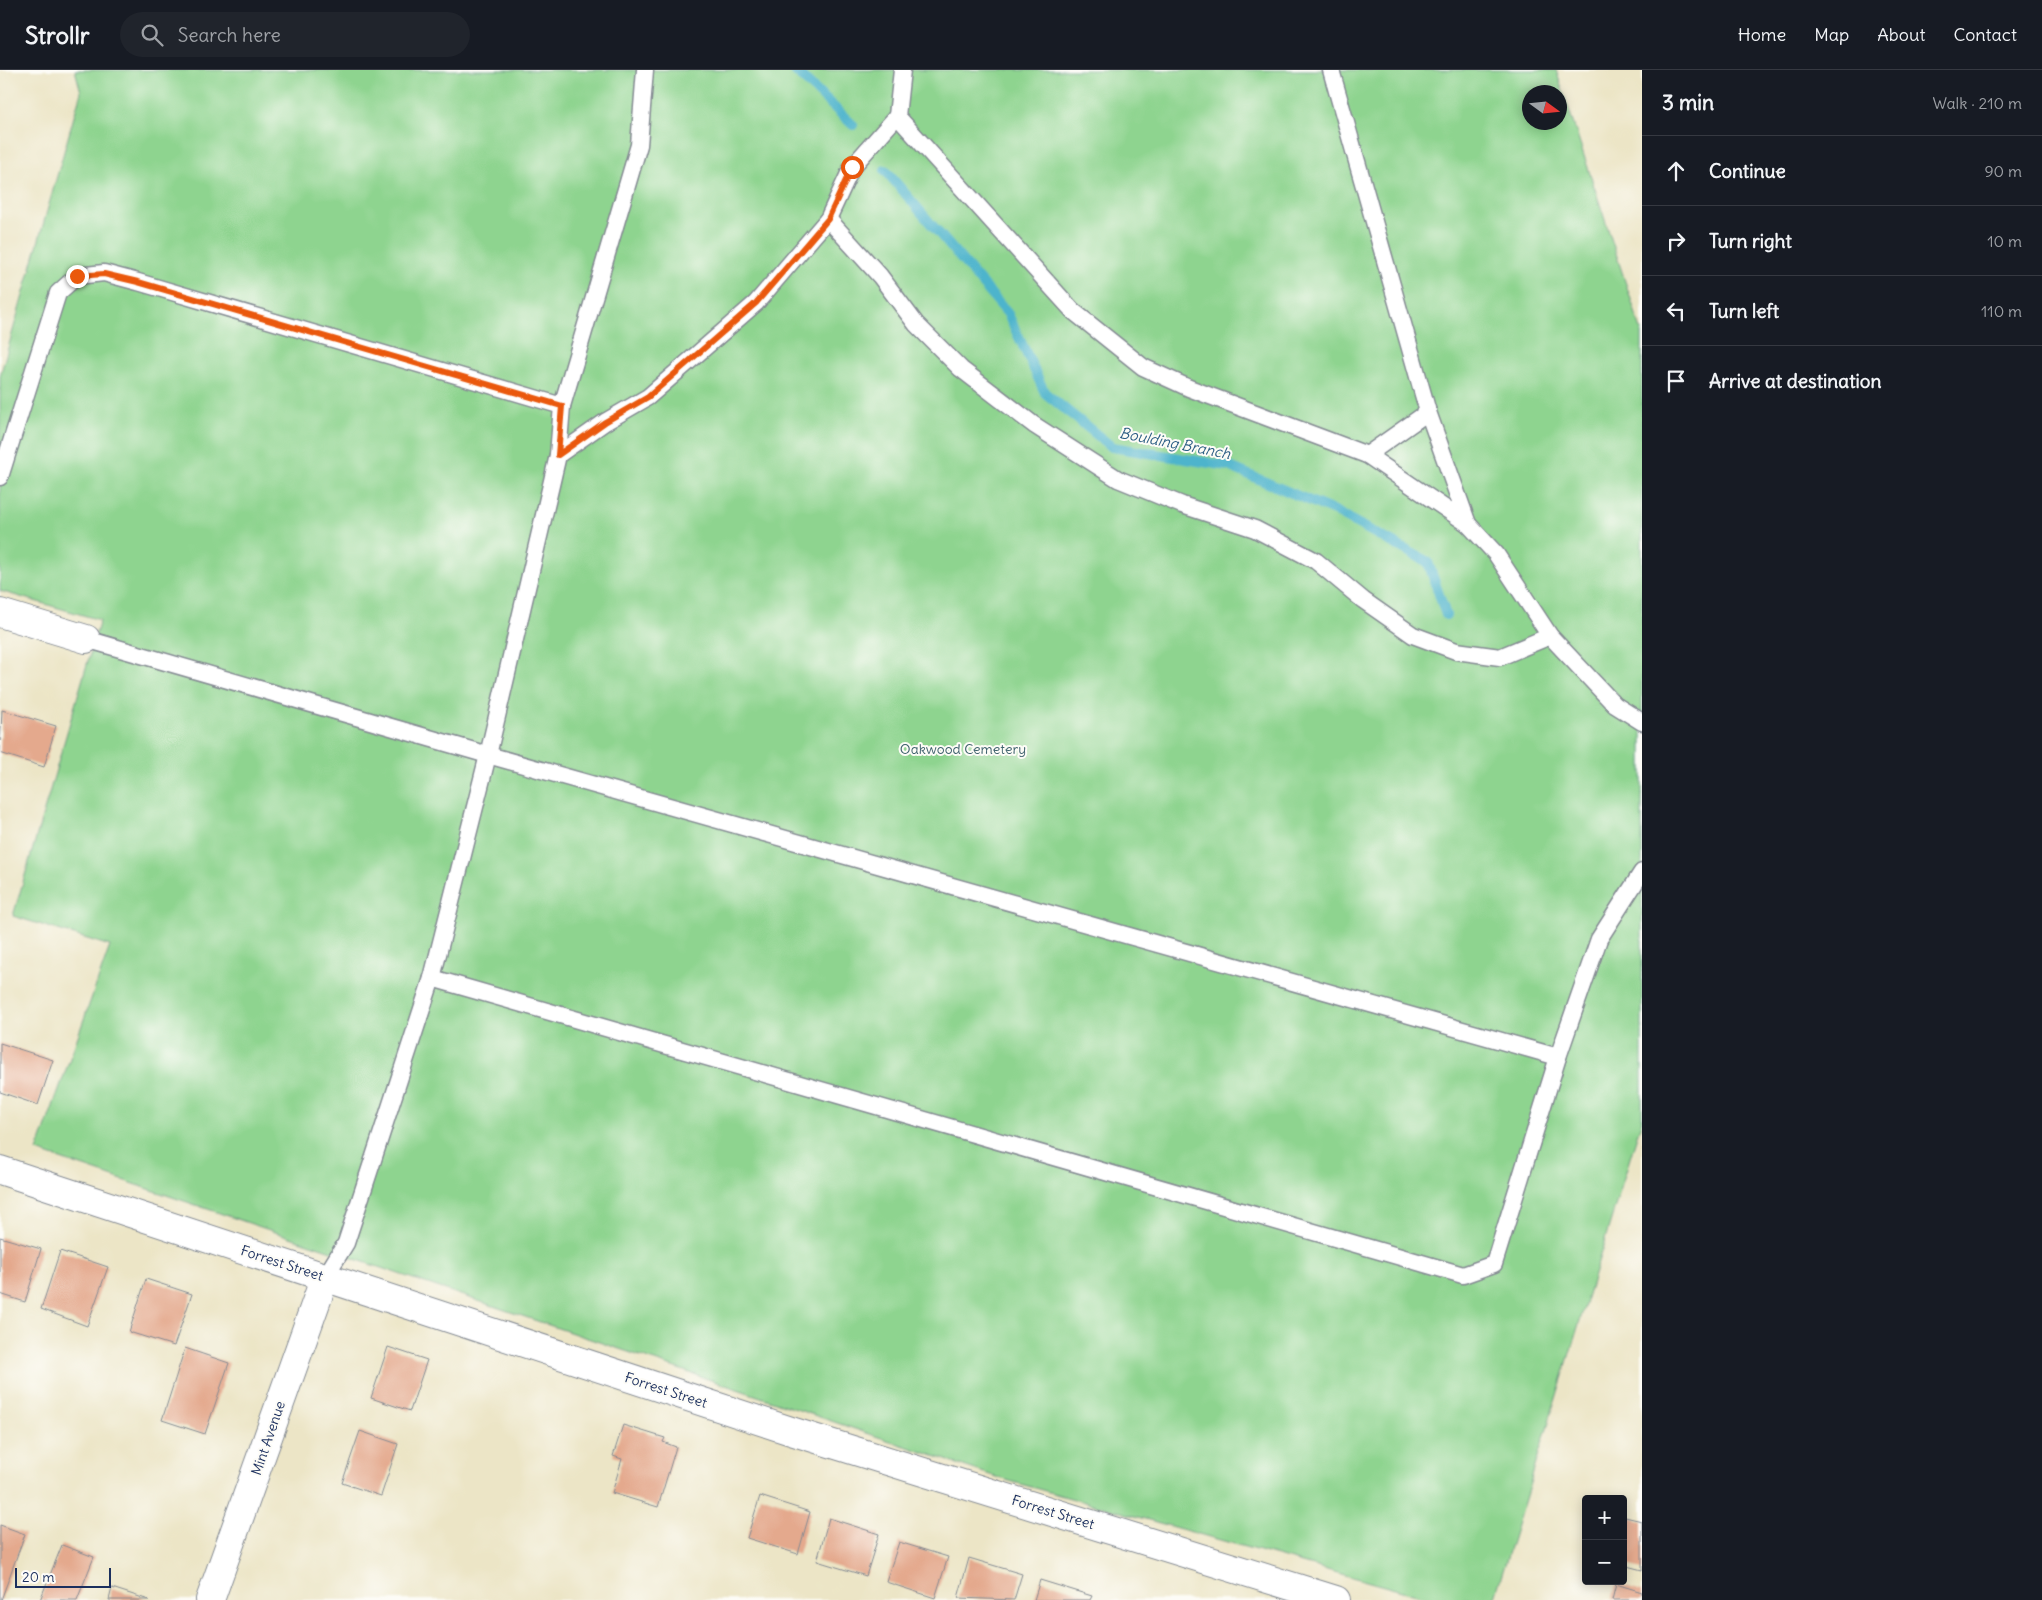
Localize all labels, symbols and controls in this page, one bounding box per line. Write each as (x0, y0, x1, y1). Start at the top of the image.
search box (120, 12, 470, 57)
text: Strollr (25, 20, 90, 50)
icon: search (138, 21, 166, 49)
text: Search here (178, 23, 281, 47)
text: Home (1738, 23, 1786, 46)
text: Map (1814, 23, 1849, 46)
text: About (1877, 23, 1925, 46)
text: Contact (1953, 23, 2017, 46)
north arrow (1522, 85, 1567, 130)
text: 3 min (1662, 89, 1714, 116)
text: Walk · 210 m (1932, 93, 2022, 113)
route start (841, 156, 864, 179)
icon: ahead (1662, 157, 1690, 185)
text: Continue (1709, 159, 1786, 183)
text: 90 m (1984, 161, 2022, 181)
icon: right (1662, 227, 1690, 255)
text: Turn right (1709, 229, 1792, 253)
text: 10 m (1987, 231, 2022, 251)
route end (66, 265, 89, 288)
icon: left (1662, 297, 1690, 325)
text: Turn left (1709, 299, 1779, 323)
text: 110 m (1981, 301, 2022, 321)
icon: arrive (1662, 367, 1690, 395)
text: Arrive at destination (1709, 369, 1882, 393)
water label: Boulding Branch (1118, 423, 1232, 463)
park label: Oakwood Cemetery (900, 740, 1026, 758)
street label: Forrest Street (239, 1241, 326, 1285)
street label: Forrest Street (623, 1368, 710, 1412)
street label: Mint Avenue (247, 1398, 289, 1478)
street label: Forrest Street (1009, 1491, 1097, 1533)
map controls (1582, 1495, 1627, 1585)
button: + (1582, 1495, 1627, 1540)
button: − (1582, 1540, 1627, 1585)
scale bar (15, 1565, 111, 1588)
text: 20 m (22, 1568, 55, 1586)

